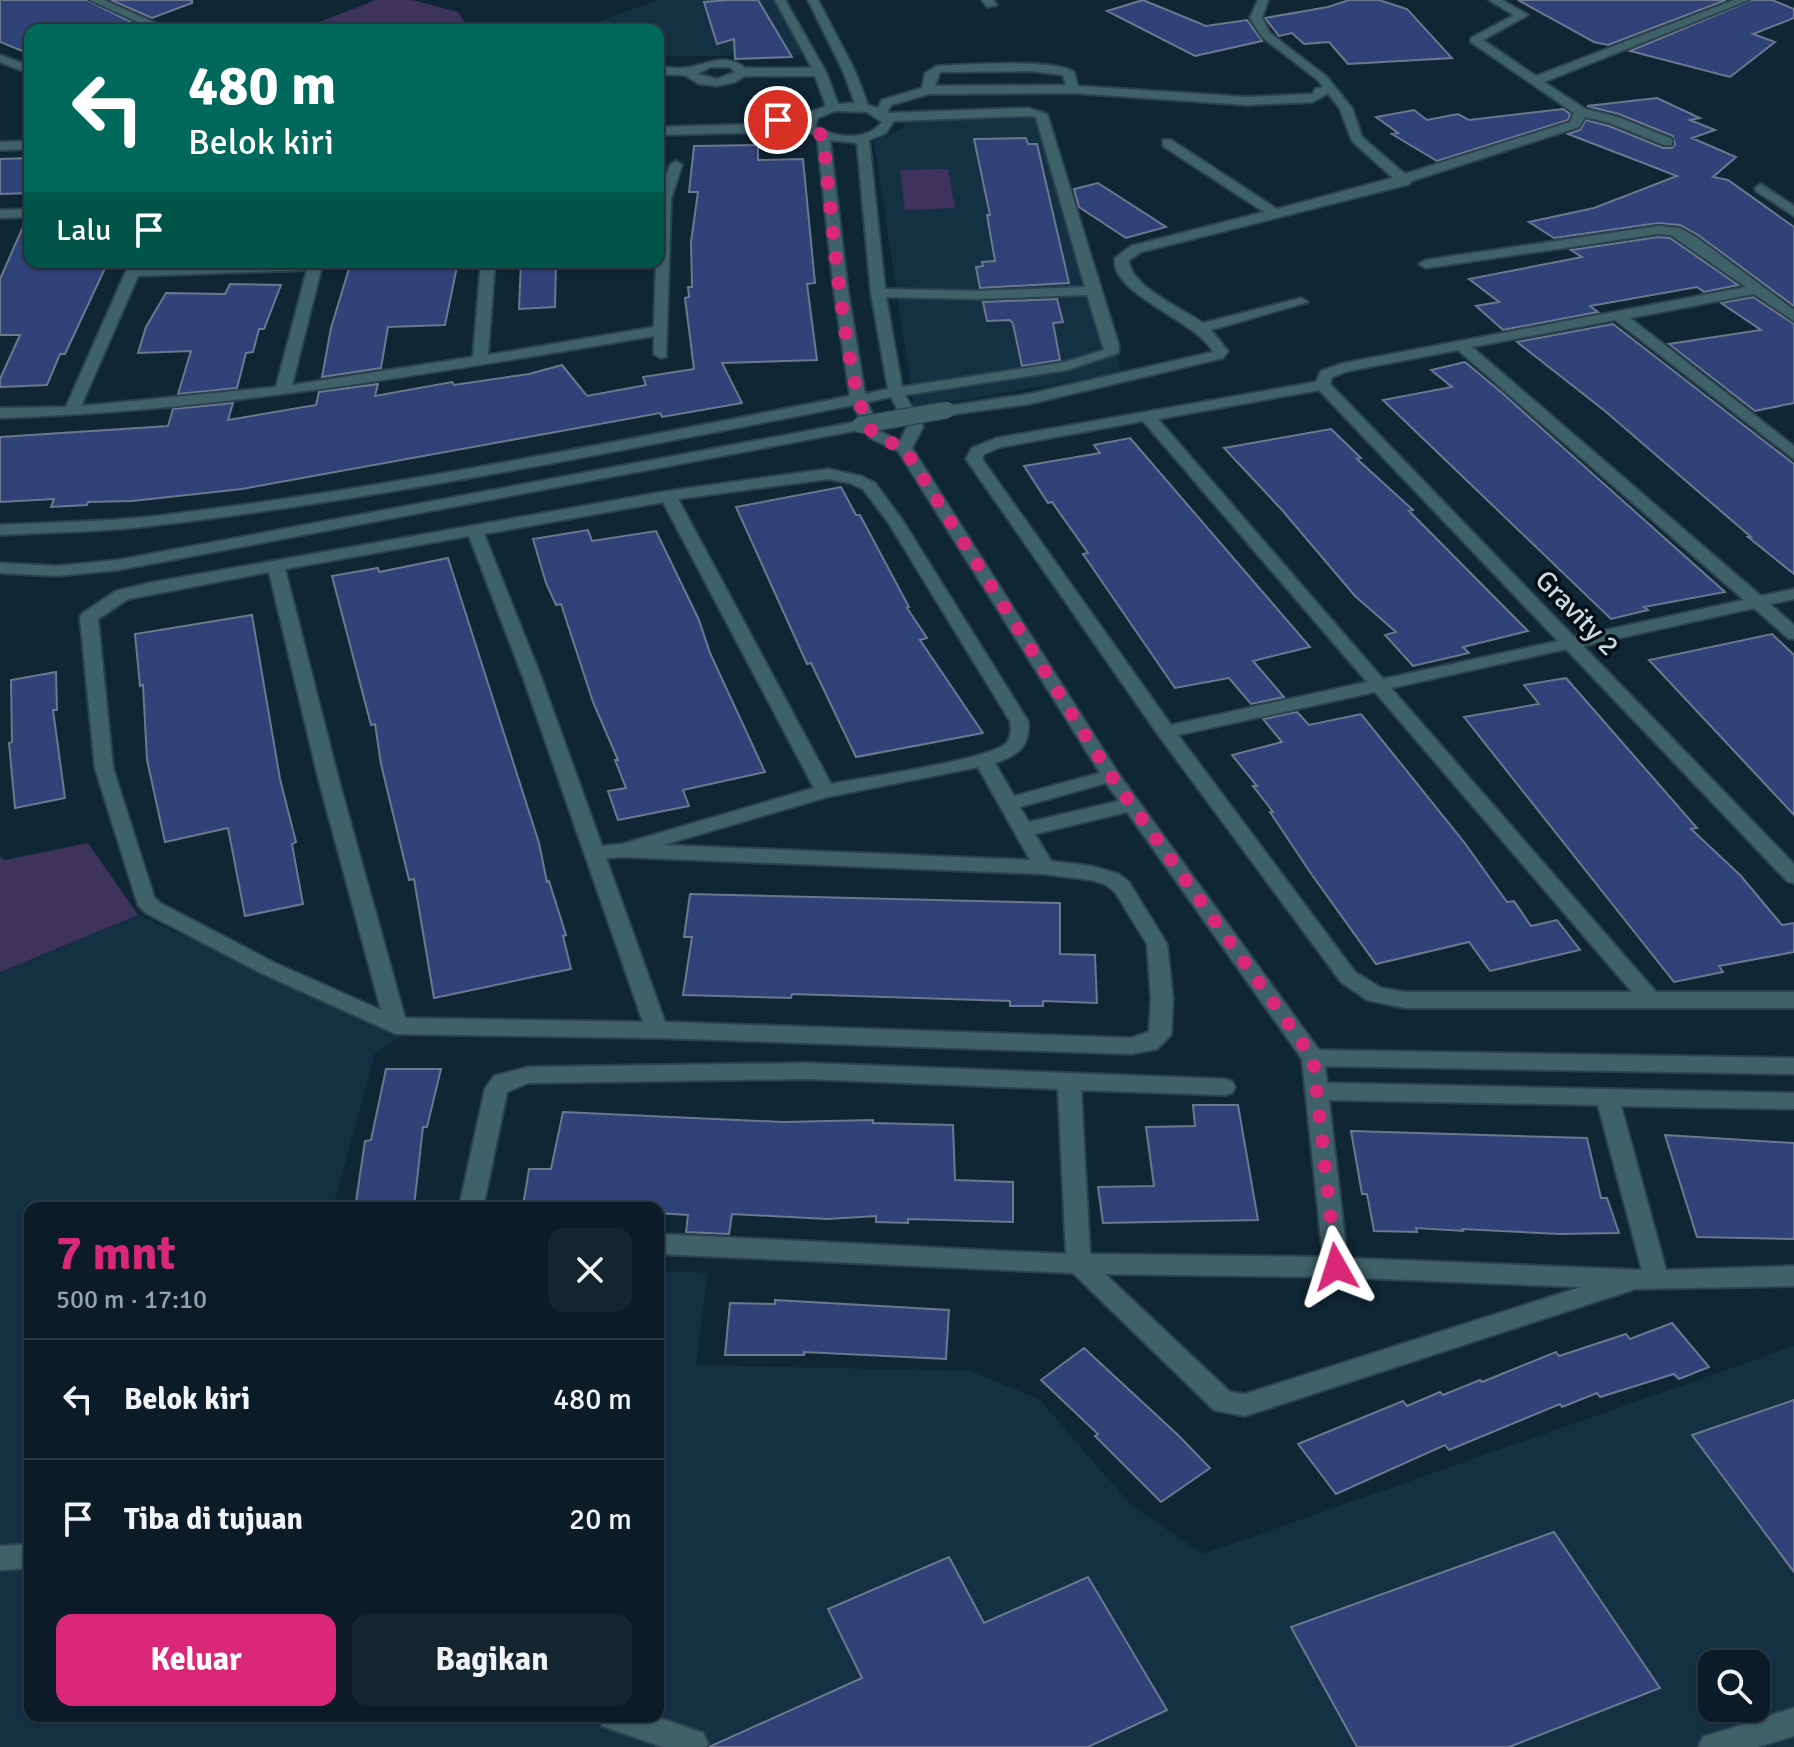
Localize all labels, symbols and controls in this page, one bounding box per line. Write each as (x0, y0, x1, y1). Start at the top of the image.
text: 480 m (188, 51, 336, 120)
icon: left (56, 56, 160, 160)
pin (744, 86, 812, 154)
icon: arrive (756, 98, 800, 142)
text: Belok kiri (188, 120, 334, 165)
icon: arrive (127, 208, 171, 252)
text: Lalu (56, 212, 111, 249)
street label: Gravity 2 (1528, 563, 1626, 663)
text: 7 mnt (56, 1224, 176, 1283)
position arrow (1294, 1225, 1378, 1309)
button: close (548, 1228, 632, 1312)
text: 500 m · 17:10 (56, 1284, 207, 1316)
icon: left (56, 1377, 100, 1421)
text: Belok kiri (124, 1381, 250, 1418)
text: 480 m (553, 1381, 632, 1418)
icon: arrive (56, 1497, 100, 1541)
text: Tiba di tujuan (124, 1501, 303, 1538)
text: 20 m (569, 1501, 632, 1538)
button: Keluar (56, 1614, 336, 1706)
button: Bagikan (352, 1614, 632, 1706)
map controls (1698, 1650, 1770, 1722)
button: search (1698, 1650, 1770, 1722)

